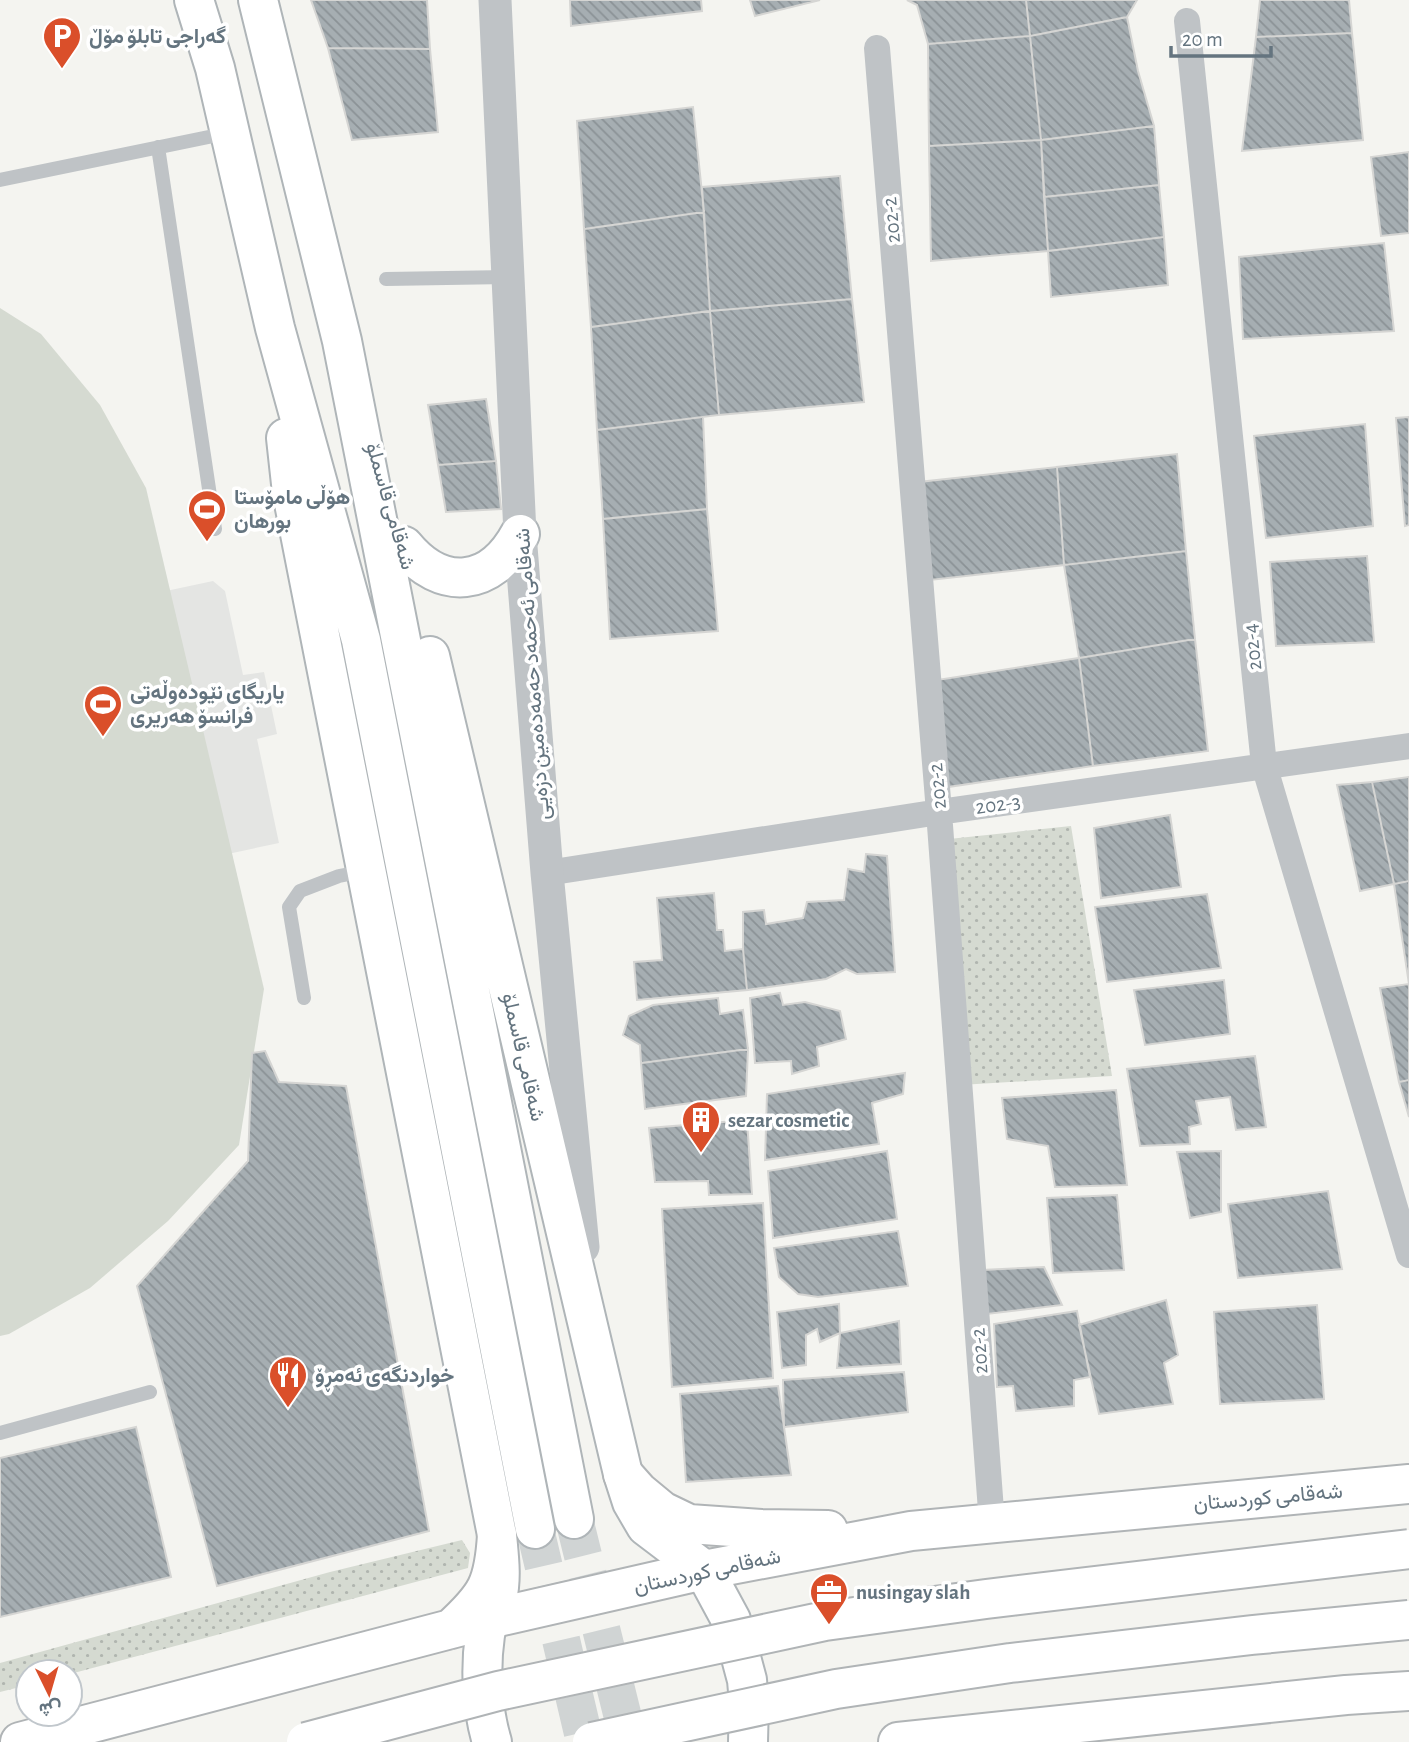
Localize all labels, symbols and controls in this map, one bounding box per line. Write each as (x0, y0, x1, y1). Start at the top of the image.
scale bar (1171, 14, 1271, 58)
parking icon: گەراجی تابلۆ مۆڵ (41, 15, 83, 70)
place label: گەراجی تابلۆ مۆڵ (89, 25, 226, 49)
text: 20 m (1182, 29, 1223, 50)
street label: 202-2 (879, 196, 904, 244)
street label: شەقامی قاسملۆ (360, 440, 419, 573)
place label: هۆڵی مامۆستا بورهان (234, 484, 350, 534)
sports icon: هۆڵی مامۆستا بورهان (186, 488, 228, 543)
street label: شەقامی ئەحمەد حەمەدەمین دزەیی (512, 527, 555, 821)
street label: 202-4 (1240, 623, 1265, 671)
place label: یاریگای نێودەوڵەتی فرانسۆ هەریری (130, 679, 285, 729)
sports icon: یاریگای نێودەوڵەتی فرانسۆ هەریری (82, 683, 124, 738)
street label: 202-2 (925, 762, 950, 810)
street label: 202-3 (974, 791, 1022, 818)
street label: شەقامی قاسملۆ (497, 991, 548, 1124)
building icon: sezar cosmetic (680, 1099, 722, 1154)
place label: sezar cosmetic (728, 1110, 849, 1131)
street label: 202-2 (967, 1327, 992, 1375)
restaurant icon: خواردنگەی ئەمڕۆ (267, 1354, 309, 1409)
place label: خواردنگەی ئەمڕۆ (315, 1364, 454, 1392)
street label: شەقامی کوردستان (1193, 1481, 1344, 1516)
street label: شەقامی کوردستان (632, 1546, 783, 1599)
office icon: nusingay slah (808, 1571, 850, 1626)
place label: nusingay slah (856, 1582, 970, 1603)
north arrow (14, 1658, 84, 1728)
text: ش (38, 1697, 63, 1719)

